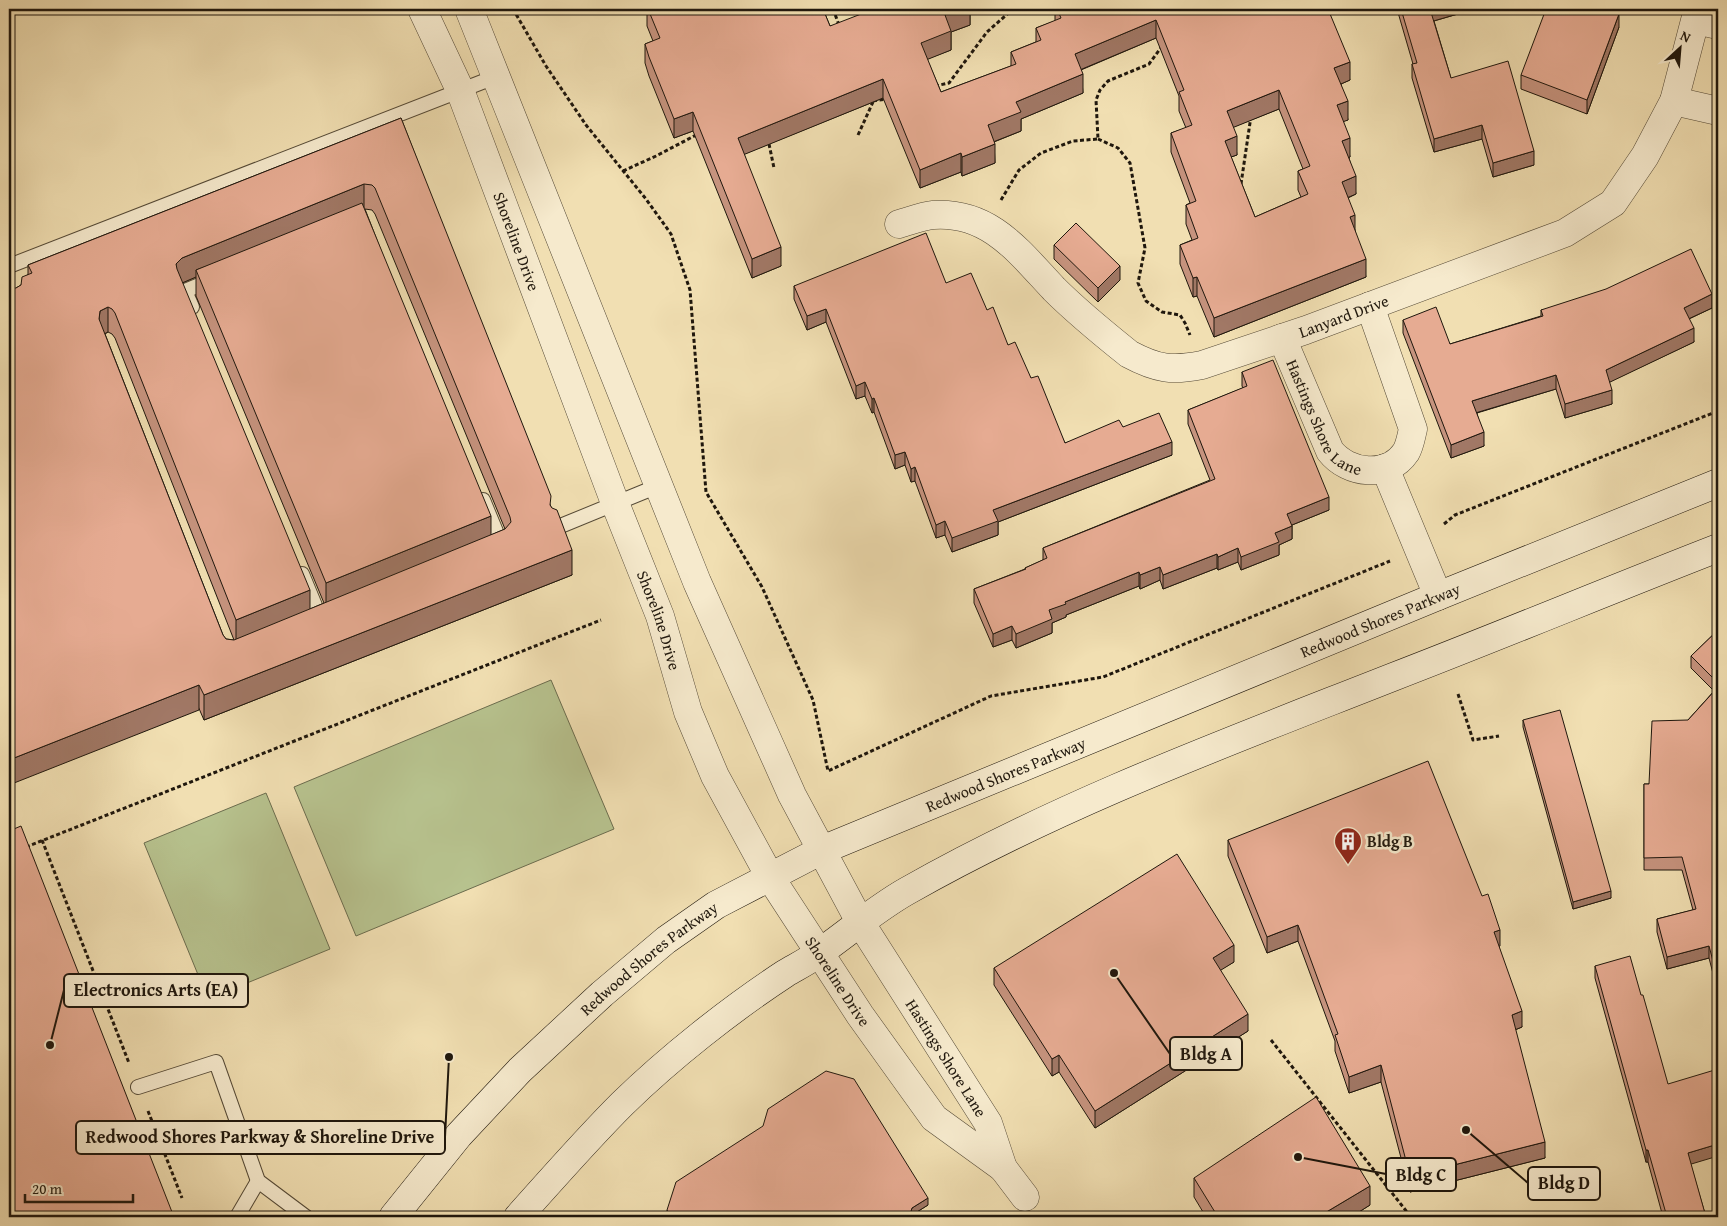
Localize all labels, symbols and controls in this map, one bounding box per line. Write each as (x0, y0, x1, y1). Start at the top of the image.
north arrow (1654, 22, 1704, 72)
text: N (1677, 25, 1695, 48)
street label: Shoreline Drive (487, 188, 546, 294)
street label: Lanyard Drive (1296, 288, 1392, 344)
street label: Hastings Shore Lane (1280, 355, 1364, 481)
street label: Shoreline Drive (631, 567, 687, 673)
street label: Redwood Shores Parkway (1296, 576, 1464, 664)
street label: Redwood Shores Parkway (922, 731, 1089, 818)
building icon: Bldg B (1333, 826, 1363, 865)
place label: Bldg B (1367, 829, 1413, 853)
street label: Redwood Shores Parkway (574, 895, 723, 1021)
street label: Shoreline Drive (800, 931, 876, 1031)
callout: Electronics Arts (EA) (64, 974, 248, 1007)
text: Electronics Arts (EA) (74, 976, 238, 1003)
street label: Hastings Shore Lane (900, 994, 993, 1122)
callout: Bldg A (1170, 1037, 1242, 1070)
text: Bldg A (1180, 1040, 1232, 1067)
callout: Redwood Shores Parkway & Shoreline Drive (76, 1121, 445, 1154)
text: Redwood Shores Parkway & Shoreline Drive (86, 1123, 435, 1150)
callout: Bldg C (1386, 1158, 1456, 1191)
text: Bldg C (1396, 1161, 1446, 1188)
callout: Bldg D (1528, 1167, 1600, 1200)
text: Bldg D (1538, 1169, 1590, 1196)
scale bar (25, 1171, 132, 1203)
text: 20 m (32, 1178, 63, 1199)

